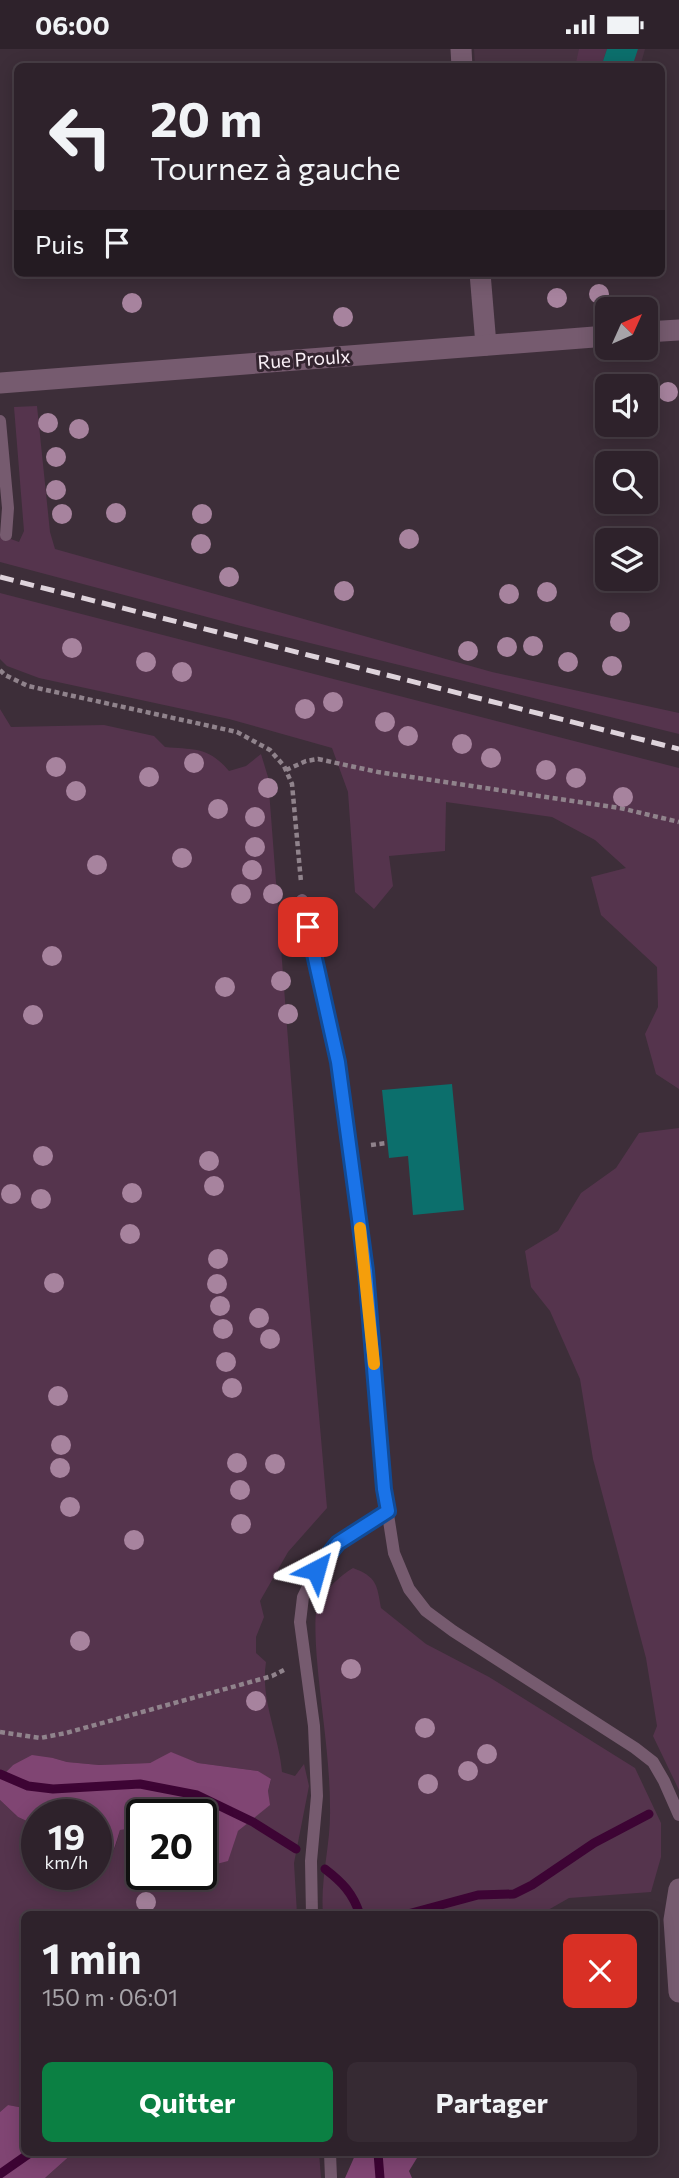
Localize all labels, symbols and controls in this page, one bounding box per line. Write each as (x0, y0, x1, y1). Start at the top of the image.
text: 06:00 (35, 9, 110, 40)
text: 20 m (150, 87, 262, 147)
icon: left (35, 91, 126, 182)
text: Tournez à gauche (150, 147, 401, 187)
icon: arrive (98, 224, 136, 262)
text: Puis (35, 228, 84, 259)
north arrow (595, 297, 658, 361)
map controls (595, 297, 658, 591)
street label: Rue Proulx (257, 344, 351, 373)
button: sound (595, 374, 658, 437)
button: search (595, 451, 658, 514)
button: layers (595, 528, 658, 591)
pin (278, 897, 338, 957)
icon: arrive (289, 908, 327, 946)
position arrow (279, 1533, 353, 1607)
speed limit sign: 20 (126, 1799, 217, 1890)
text: 19 (48, 1814, 85, 1857)
text: km/h (45, 1851, 88, 1873)
text: 1 min (42, 1931, 142, 1983)
button: close (563, 1934, 637, 2008)
text: 150 m · 06:01 (42, 1983, 178, 2011)
button: Quitter (42, 2062, 333, 2142)
button: Partager (347, 2062, 637, 2142)

